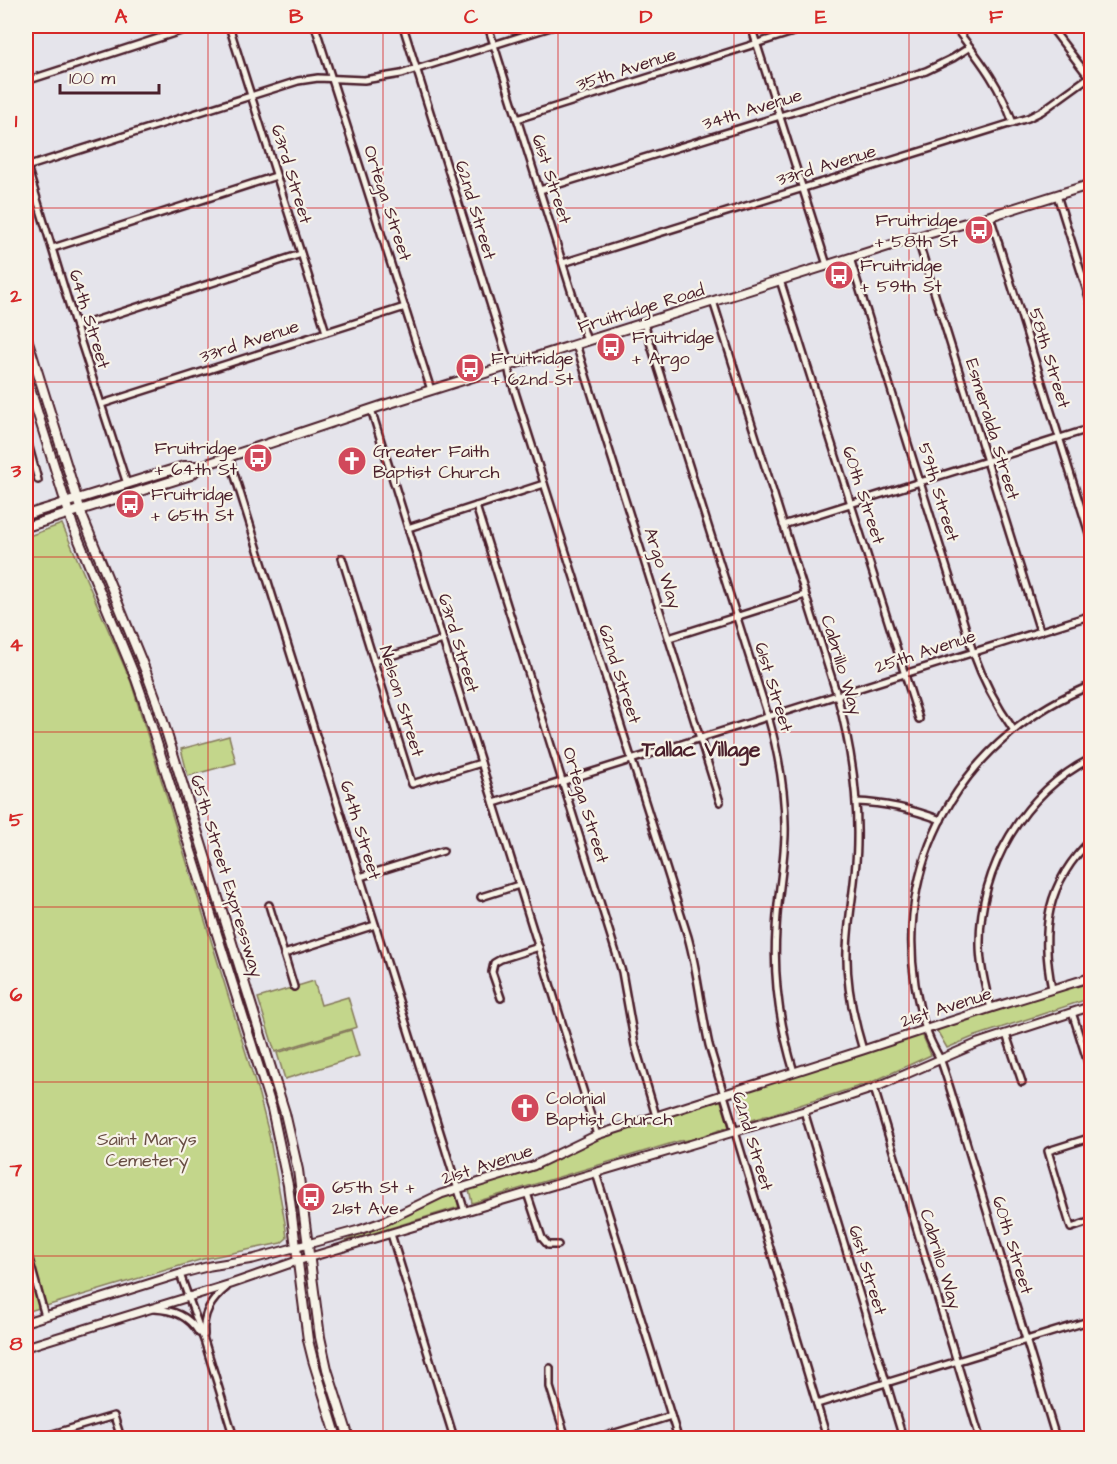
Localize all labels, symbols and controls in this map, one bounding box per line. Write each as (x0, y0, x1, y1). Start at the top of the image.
text: A (115, 3, 128, 31)
text: B (289, 3, 304, 31)
text: C (464, 3, 479, 31)
text: D (640, 3, 653, 31)
text: E (815, 3, 827, 31)
text: F (989, 3, 1004, 31)
street label: 35th Avenue (573, 41, 680, 97)
scale bar (60, 57, 159, 95)
text: 100 m (69, 66, 115, 91)
street label: 34th Avenue (699, 82, 805, 137)
text: 1 (15, 107, 18, 135)
street label: 63rd Street (265, 122, 319, 227)
street label: 61st Street (525, 131, 578, 228)
street label: 33rd Avenue (773, 138, 879, 193)
street label: Ortega Street (356, 142, 418, 265)
street label: 62nd Street (449, 157, 503, 264)
place label: Fruitridge + 58th St (875, 208, 959, 254)
bus stop icon: Fruitridge + 58th St (963, 214, 995, 246)
place label: Fruitridge + 59th St (860, 253, 943, 299)
bus stop icon: Fruitridge + 59th St (823, 259, 855, 291)
street label: 64th Street (63, 266, 117, 372)
street label: Fruitridge Road (575, 277, 708, 341)
text: 2 (9, 282, 22, 310)
street label: 58th Street (1022, 305, 1077, 412)
street label: 33rd Avenue (196, 314, 302, 369)
place label: Fruitridge + Argo (632, 325, 715, 372)
bus stop icon: Fruitridge + Argo (595, 331, 627, 363)
place label: Fruitridge + 62nd St (491, 346, 574, 392)
bus stop icon: Fruitridge + 62nd St (454, 352, 486, 384)
street label: Esmeralda Street (959, 355, 1026, 504)
place label: Fruitridge + 64th St (155, 436, 238, 482)
place label: Greater Faith Baptist Church (373, 439, 500, 485)
street label: 59th Street (912, 440, 966, 545)
bus stop icon: Fruitridge + 64th St (242, 442, 274, 474)
street label: 60th Street (836, 443, 891, 548)
church icon: Greater Faith Baptist Church (336, 445, 368, 477)
text: 3 (10, 457, 22, 485)
place label: Fruitridge + 65th St (151, 482, 235, 528)
bus stop icon: Fruitridge + 65th St (114, 488, 146, 520)
street label: Argo Way (637, 524, 687, 612)
street label: 63rd Street (432, 591, 486, 696)
street label: Cabrillo Way (813, 612, 869, 719)
street label: 62nd Street (592, 622, 647, 727)
street label: 25th Avenue (871, 623, 979, 680)
text: 4 (9, 631, 23, 659)
street label: 61st Street (748, 639, 799, 736)
street label: Nelson Street (373, 643, 430, 760)
district label: Tallac Village (641, 735, 761, 766)
street label: Ortega Street (555, 744, 615, 867)
street label: 65th Street Expressway (183, 772, 269, 981)
street label: 64th Street (334, 777, 388, 883)
text: 5 (9, 806, 24, 834)
text: 6 (10, 981, 23, 1009)
street label: 21st Avenue (897, 981, 995, 1034)
place label: Colonial Baptist Church (546, 1086, 673, 1132)
street label: 62nd Street (726, 1088, 780, 1195)
church icon: Colonial Baptist Church (509, 1092, 541, 1124)
park label: Saint Marys Cemetery (97, 1127, 197, 1174)
street label: 21st Avenue (438, 1138, 536, 1191)
text: 7 (9, 1156, 23, 1184)
place label: 65th St + 21st Ave (332, 1175, 415, 1221)
bus stop icon: 65th St + 21st Ave (295, 1181, 327, 1213)
street label: 60th Street (986, 1193, 1040, 1298)
street label: Cabrillo Way (912, 1206, 968, 1313)
street label: 61st Street (842, 1222, 893, 1319)
text: 8 (10, 1330, 23, 1358)

